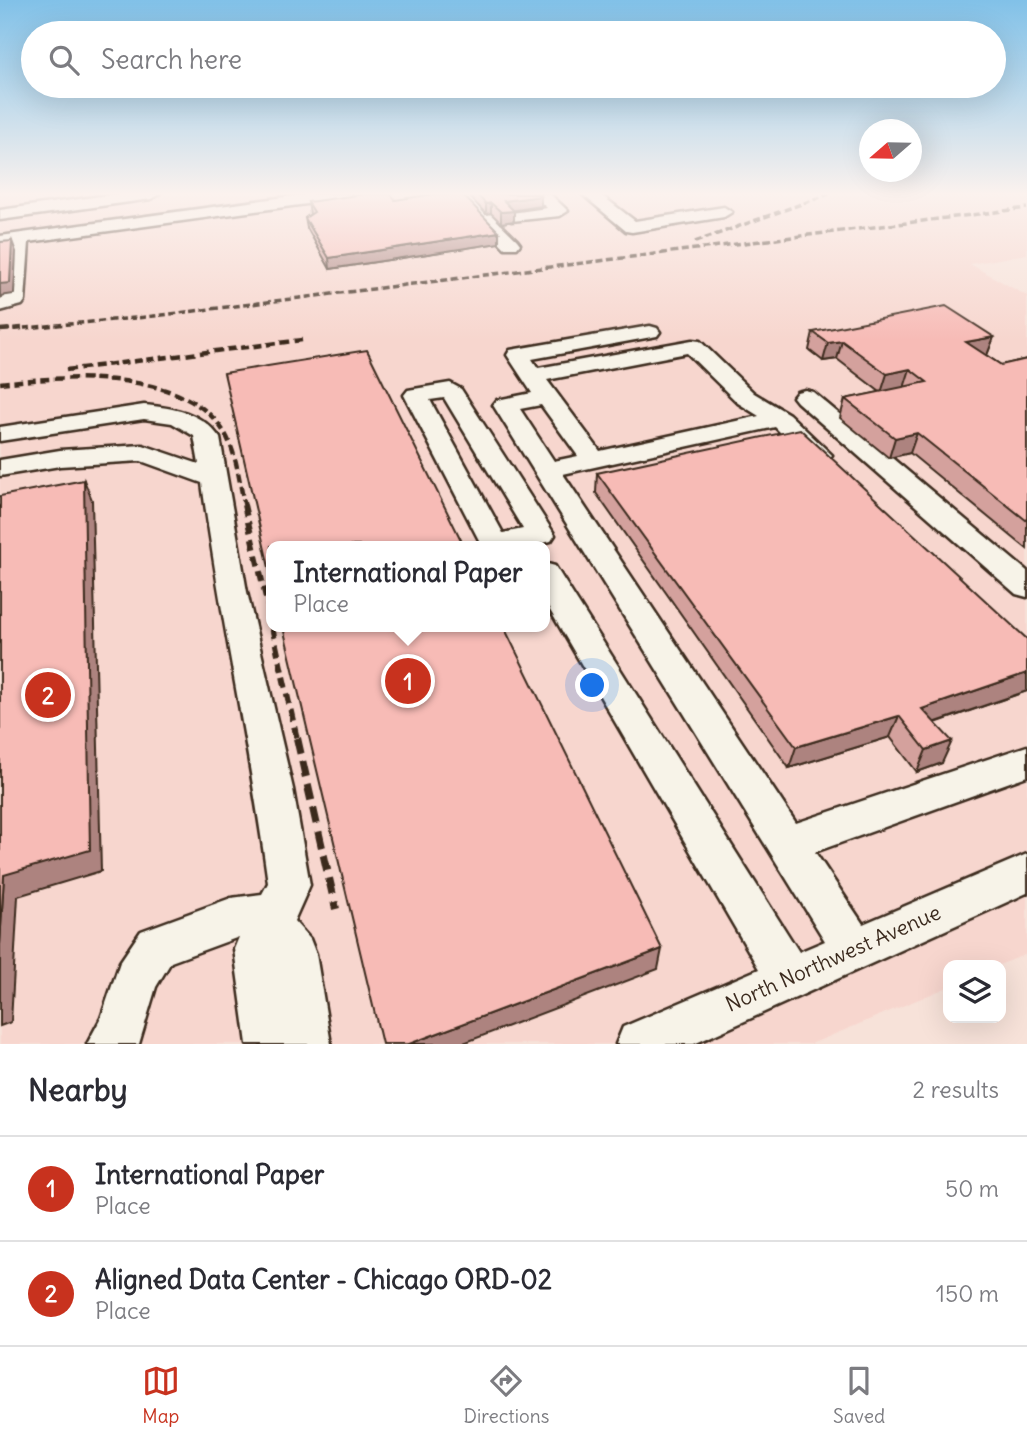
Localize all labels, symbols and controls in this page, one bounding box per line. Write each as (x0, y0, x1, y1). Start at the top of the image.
search box (21, 21, 1006, 98)
icon: search (45, 41, 83, 79)
text: Search here (101, 43, 242, 76)
north arrow (859, 119, 922, 182)
popup (266, 541, 550, 632)
text: International Paper (293, 556, 523, 589)
text: Place (293, 589, 349, 618)
pin: 1 (385, 655, 431, 707)
your location (575, 668, 609, 702)
pin: 2 (25, 669, 71, 721)
street label: North Northwest Avenue (721, 898, 945, 1018)
map controls (943, 960, 1006, 1023)
button: layers (943, 960, 1006, 1023)
text: Nearby (28, 1071, 128, 1109)
text: 2 results (913, 1075, 999, 1104)
text: International Paper (95, 1158, 324, 1191)
text: 1 (46, 1174, 56, 1203)
text: 50 m (945, 1174, 999, 1203)
text: Place (95, 1191, 151, 1220)
text: Aligned Data Center - Chicago ORD-02 (95, 1263, 552, 1296)
text: 2 (45, 1279, 57, 1308)
text: 150 m (936, 1279, 999, 1308)
text: Place (95, 1296, 151, 1325)
tab: Map (142, 1362, 180, 1428)
tab: Directions (464, 1362, 549, 1428)
tab: Saved (833, 1362, 885, 1428)

